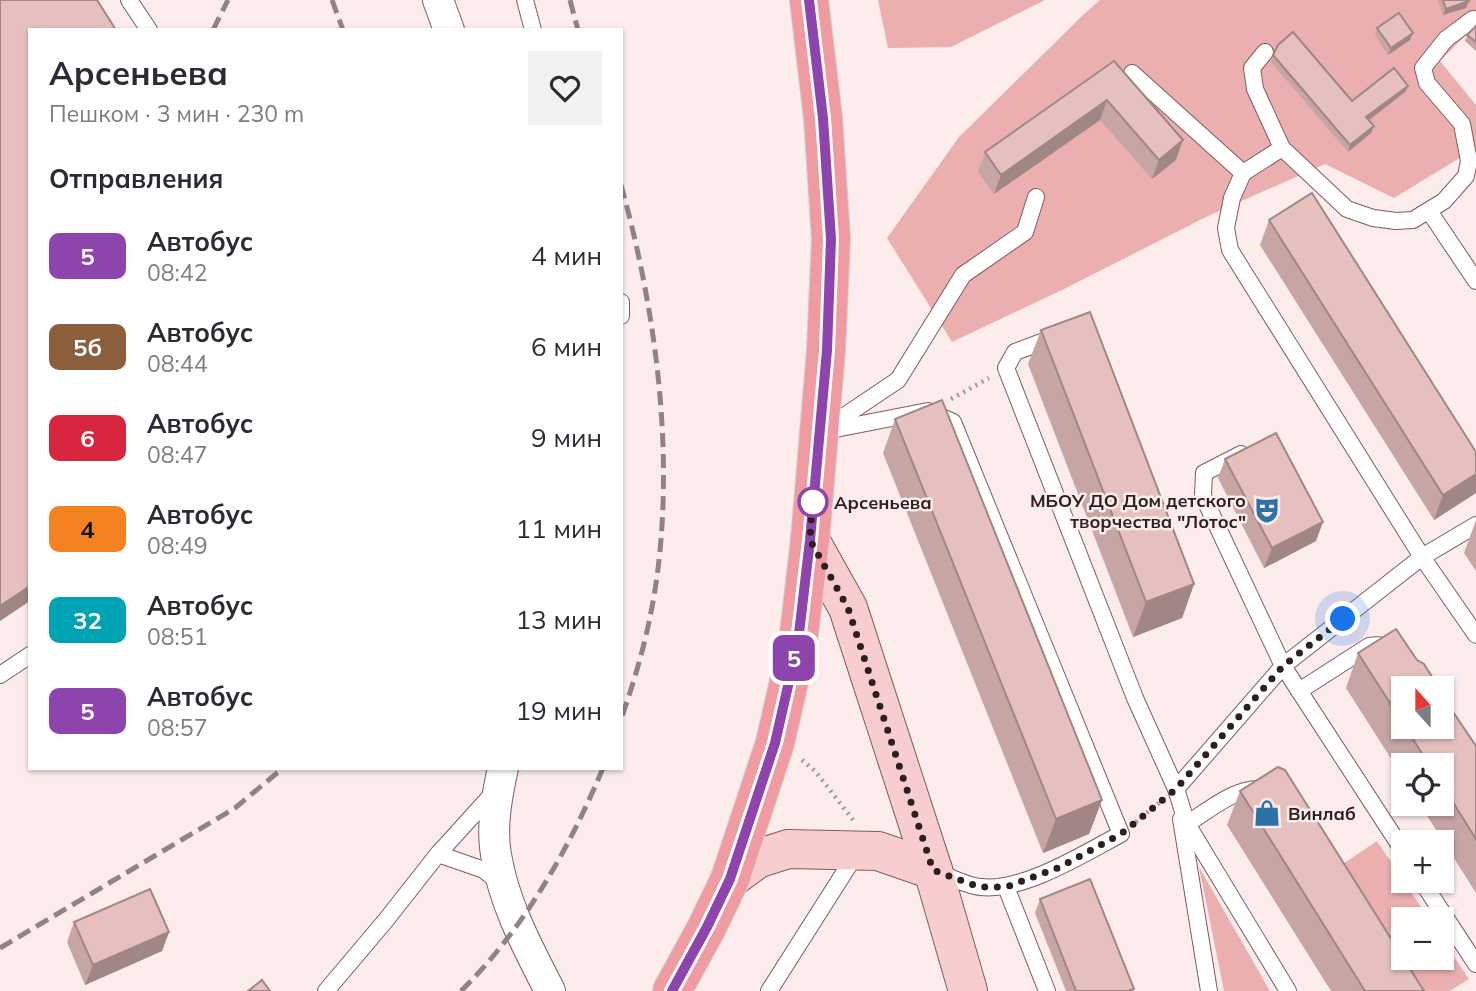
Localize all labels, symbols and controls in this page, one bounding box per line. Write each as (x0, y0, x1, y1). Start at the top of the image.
button: heart (528, 51, 602, 125)
text: Арсеньева (49, 52, 228, 93)
text: Пешком · 3 мин · 230 m (49, 99, 304, 128)
text: Отправления (49, 162, 223, 195)
text: Автобус (147, 225, 253, 258)
text: 4 мин (531, 239, 602, 272)
text: 5 (80, 241, 95, 271)
text: 08:42 (147, 258, 207, 287)
text: Автобус (147, 316, 253, 349)
text: 6 мин (531, 330, 602, 363)
text: 5б (73, 332, 102, 362)
text: 08:44 (147, 349, 207, 378)
text: Автобус (147, 407, 253, 440)
text: 9 мин (531, 421, 602, 454)
text: 6 (80, 423, 95, 453)
text: 08:47 (147, 440, 207, 469)
marker: Арсеньева (798, 487, 828, 517)
place label: МБОУ ДО Дом детского творчества "Лотос" (1030, 489, 1246, 533)
place label: Арсеньева (834, 491, 932, 514)
theatre icon: МБОУ ДО Дом детского творчества "Лотос" (1252, 495, 1282, 525)
text: Автобус (147, 498, 253, 531)
text: 11 мин (515, 512, 602, 545)
text: 4 (80, 514, 95, 544)
text: 08:49 (147, 531, 207, 560)
text: Автобус (147, 589, 253, 622)
your location (1325, 601, 1360, 636)
text: 13 мин (515, 603, 602, 636)
text: 32 (73, 605, 102, 635)
text: 08:51 (147, 622, 207, 651)
line badge: 5 (771, 635, 817, 681)
text: 5 (787, 643, 801, 673)
north arrow (1391, 676, 1454, 738)
map controls (1391, 676, 1454, 970)
text: Автобус (147, 680, 253, 713)
text: 19 мин (515, 694, 602, 727)
text: 5 (80, 696, 95, 726)
text: 08:57 (147, 713, 207, 742)
button: locate (1391, 753, 1454, 816)
shop icon: Винлаб (1252, 798, 1282, 828)
place label: Винлаб (1288, 802, 1356, 825)
button: + (1391, 830, 1454, 893)
button: − (1391, 907, 1454, 970)

